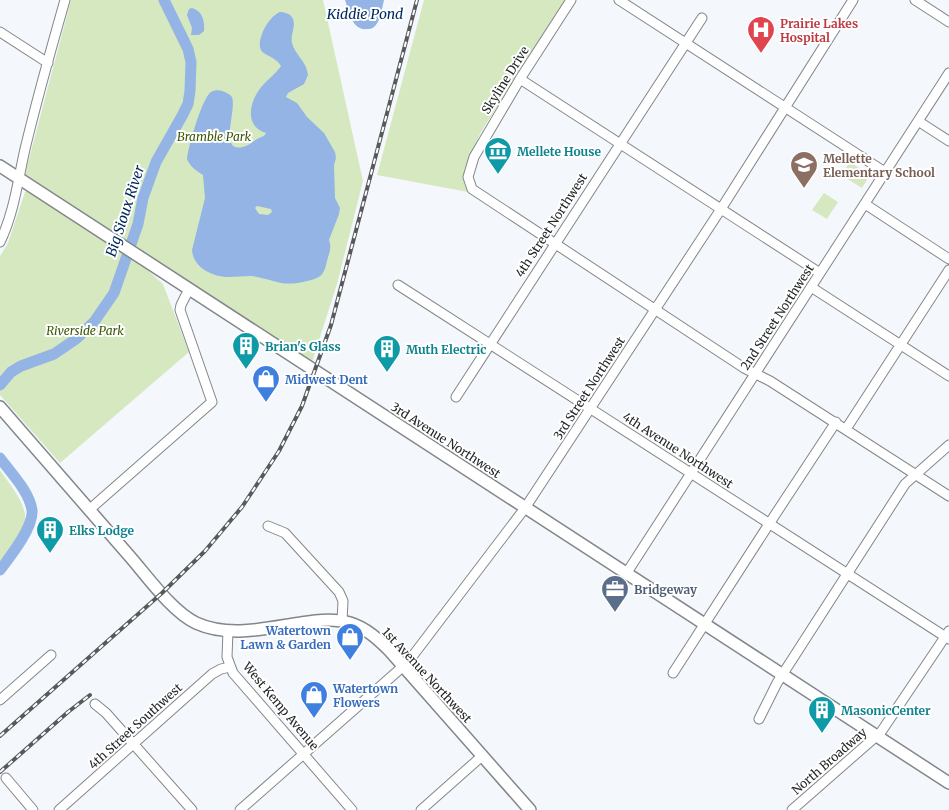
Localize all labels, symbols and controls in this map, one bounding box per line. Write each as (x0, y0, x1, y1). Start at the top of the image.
water label: Kiddie Pond (326, 5, 403, 23)
hospital icon: Prairie Lakes Hospital (746, 15, 776, 54)
place label: Prairie Lakes Hospital (780, 16, 858, 45)
street label: Skyline Drive (478, 43, 532, 117)
park label: Bramble Park (177, 129, 251, 144)
museum icon: Mellete House (483, 136, 513, 175)
place label: Mellete House (517, 144, 601, 159)
school or university icon: Mellette Elementary School (789, 150, 819, 189)
place label: Mellette Elementary School (823, 151, 935, 180)
water label: Big Sioux River (102, 163, 148, 259)
street label: 4th Street Northwest (512, 170, 590, 280)
street label: 2nd Street Northwest (737, 261, 817, 373)
park label: Riverside Park (46, 323, 124, 338)
building icon: Brian's Glass (231, 331, 261, 370)
street label: 3rd Street Northwest (550, 333, 628, 442)
building icon: Muth Electric (372, 334, 402, 373)
place label: Brian's Glass (265, 339, 341, 354)
place label: Muth Electric (406, 342, 486, 357)
shop icon: Midwest Dent (251, 364, 281, 403)
place label: Midwest Dent (285, 372, 368, 387)
street label: 3rd Avenue Northwest (388, 399, 504, 481)
street label: 4th Avenue Northwest (620, 409, 736, 491)
building icon: Elks Lodge (35, 515, 65, 554)
place label: Elks Lodge (69, 523, 135, 538)
office icon: Bridgeway (600, 574, 630, 613)
place label: Bridgeway (634, 582, 698, 597)
shop icon: Watertown Lawn & Garden (335, 622, 365, 661)
place label: Watertown Lawn & Garden (240, 623, 331, 652)
street label: 1st Avenue Northwest (379, 624, 475, 726)
street label: West Kemp Avenue (239, 658, 322, 753)
street label: 4th Street Southwest (85, 680, 185, 772)
shop icon: Watertown Flowers (299, 680, 329, 719)
place label: Watertown Flowers (332, 681, 398, 710)
building icon: MasonicCenter (807, 695, 837, 734)
place label: MasonicCenter (841, 703, 931, 718)
street label: North Broadway (789, 724, 869, 798)

